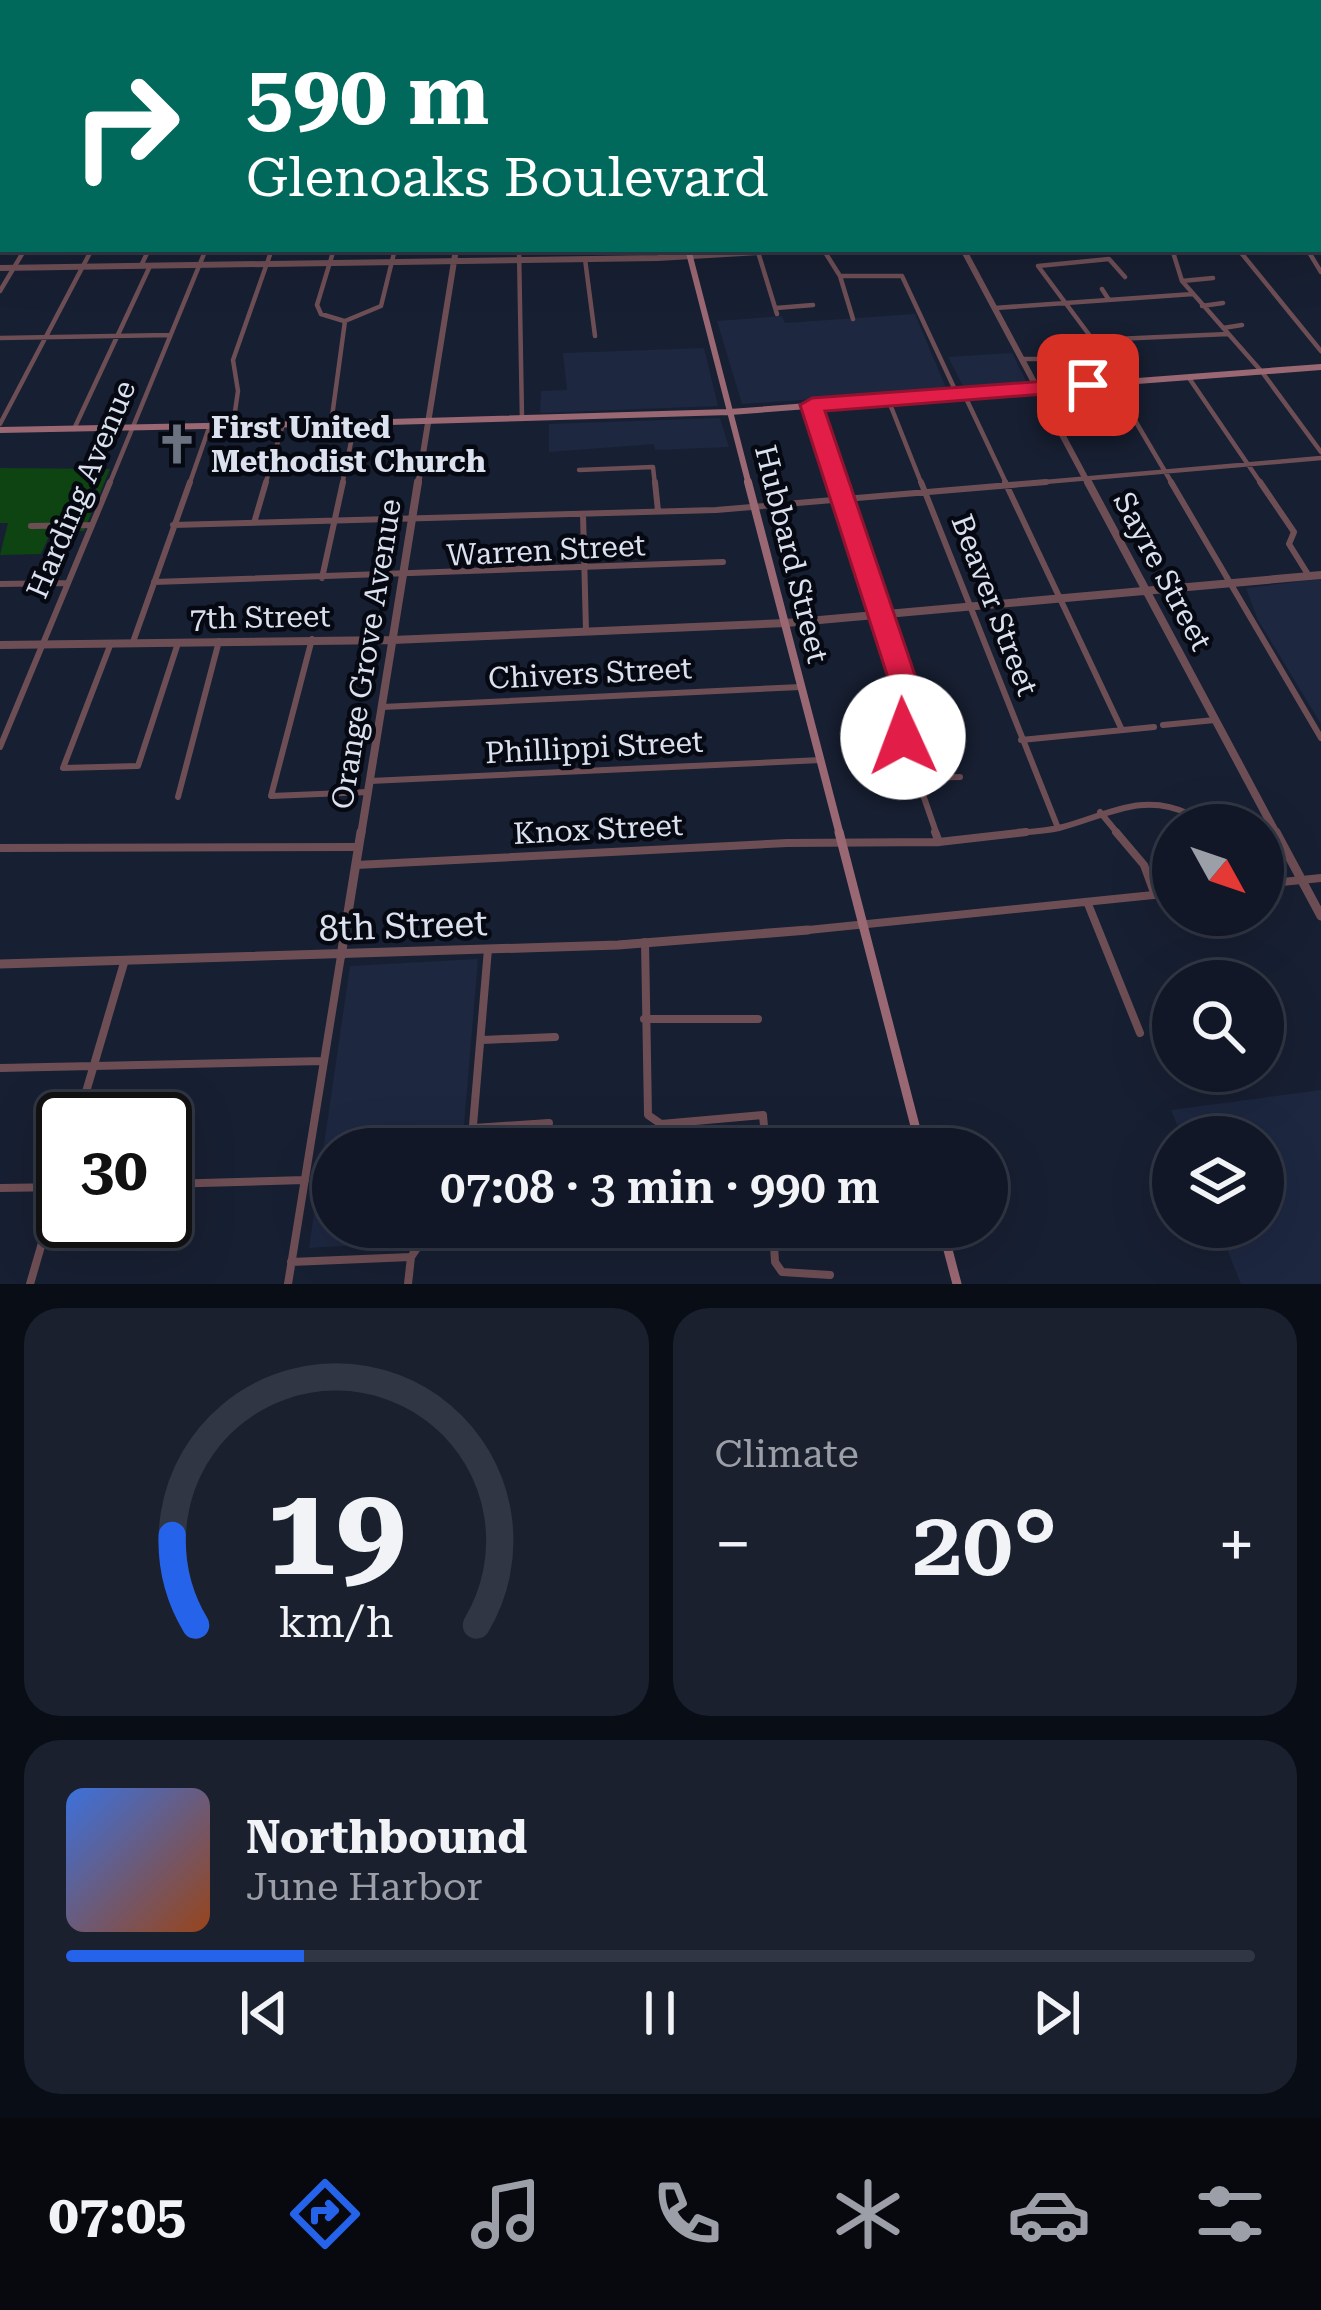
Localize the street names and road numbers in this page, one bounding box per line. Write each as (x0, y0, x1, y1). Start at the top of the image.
street label: Harding Avenue (19, 375, 143, 603)
street label: Hubbard Street (748, 442, 836, 666)
street label: Sayre Street (1107, 486, 1219, 656)
street label: Orange Grove Avenue (324, 496, 408, 812)
street label: Beaver Street (944, 509, 1046, 701)
street label: Warren Street (446, 527, 646, 573)
street label: 7th Street (189, 598, 331, 636)
street label: Chivers Street (487, 650, 693, 696)
street label: Phillippi Street (484, 724, 704, 770)
street label: Knox Street (512, 807, 684, 851)
street label: 8th Street (318, 902, 488, 950)

